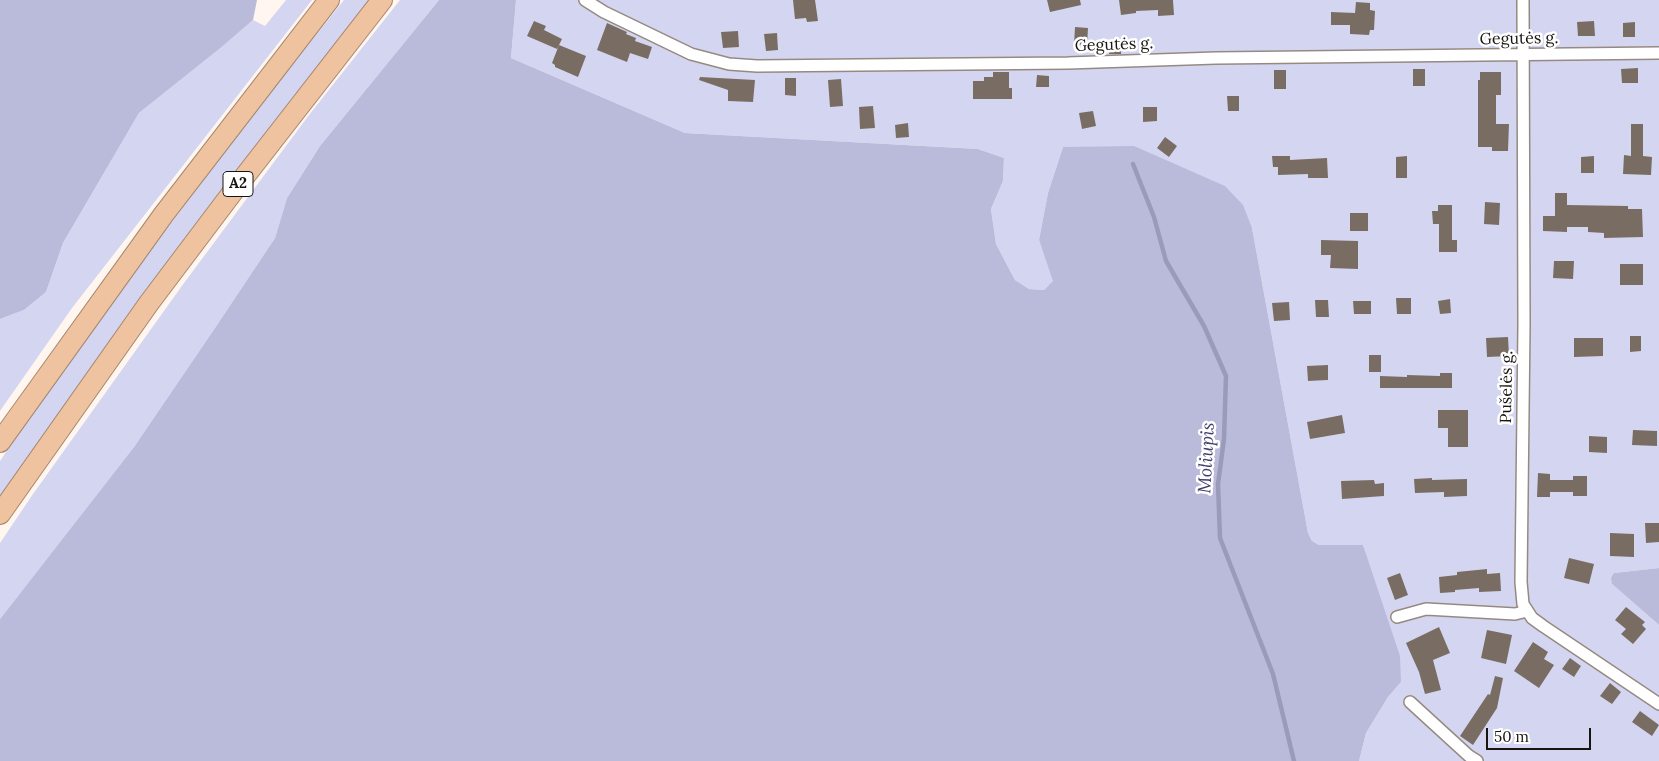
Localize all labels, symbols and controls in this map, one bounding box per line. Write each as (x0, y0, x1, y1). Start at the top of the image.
street label: Gegutės g. (1480, 29, 1558, 49)
street label: Gegutės g. (1074, 34, 1154, 56)
road number: A2 (223, 172, 253, 196)
street label: Pušelės g. (1497, 350, 1517, 424)
water label: Moliupis (1194, 422, 1220, 494)
scale bar (1489, 718, 1594, 750)
text: 50 m (1494, 727, 1529, 746)

